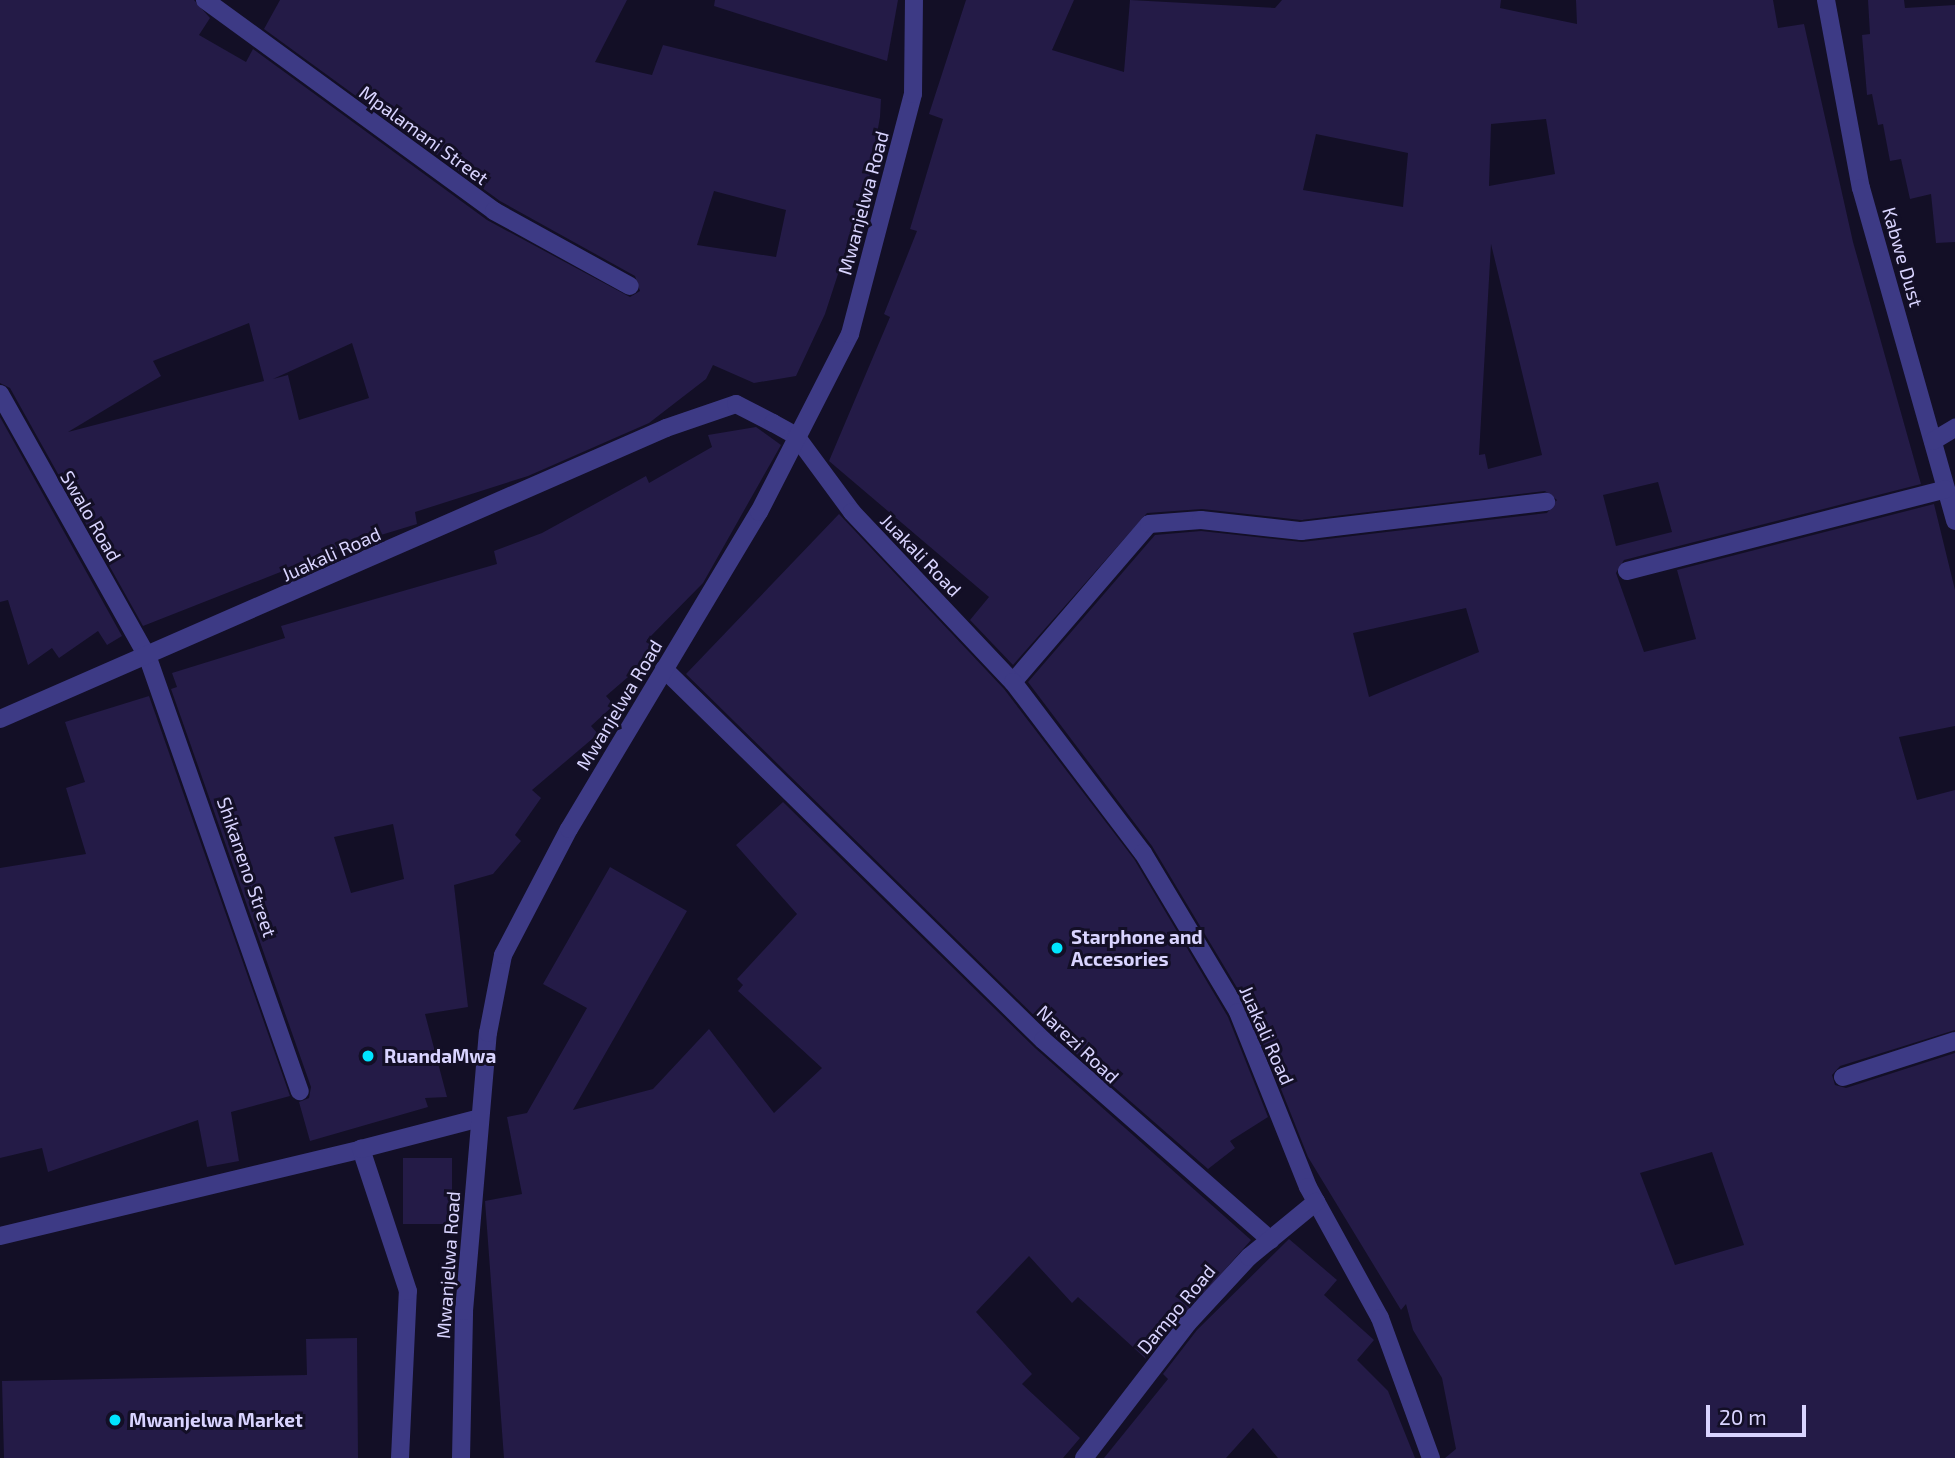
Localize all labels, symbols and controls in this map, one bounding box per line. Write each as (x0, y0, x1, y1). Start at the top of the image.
street label: Mpalamani Street (355, 81, 493, 189)
street label: Mwanjelwa Road (833, 129, 893, 277)
street label: Kabwe Dust (1878, 204, 1928, 310)
street label: Swalo Road (56, 467, 126, 565)
street label: Juakali Road (876, 509, 966, 601)
street label: Juakali Road (278, 522, 384, 586)
street label: Mwanjelwa Road (571, 636, 667, 774)
street label: Shikaneno Street (212, 794, 282, 940)
place label: Starphone and Accesories (1071, 926, 1203, 970)
marker: Starphone and Accesories (1049, 940, 1065, 956)
street label: Juakali Road (1235, 982, 1299, 1088)
street label: Narezi Road (1032, 1000, 1124, 1088)
place label: RuandaMwa (384, 1045, 496, 1067)
marker: RuandaMwa (358, 1046, 378, 1066)
street label: Mwanjelwa Road (431, 1190, 465, 1340)
street label: Dampo Road (1132, 1260, 1220, 1358)
scale bar (1710, 1392, 1810, 1436)
text: 20 m (1719, 1404, 1767, 1429)
place label: Mwanjelwa Market (129, 1409, 303, 1431)
marker: Mwanjelwa Market (107, 1412, 123, 1428)

